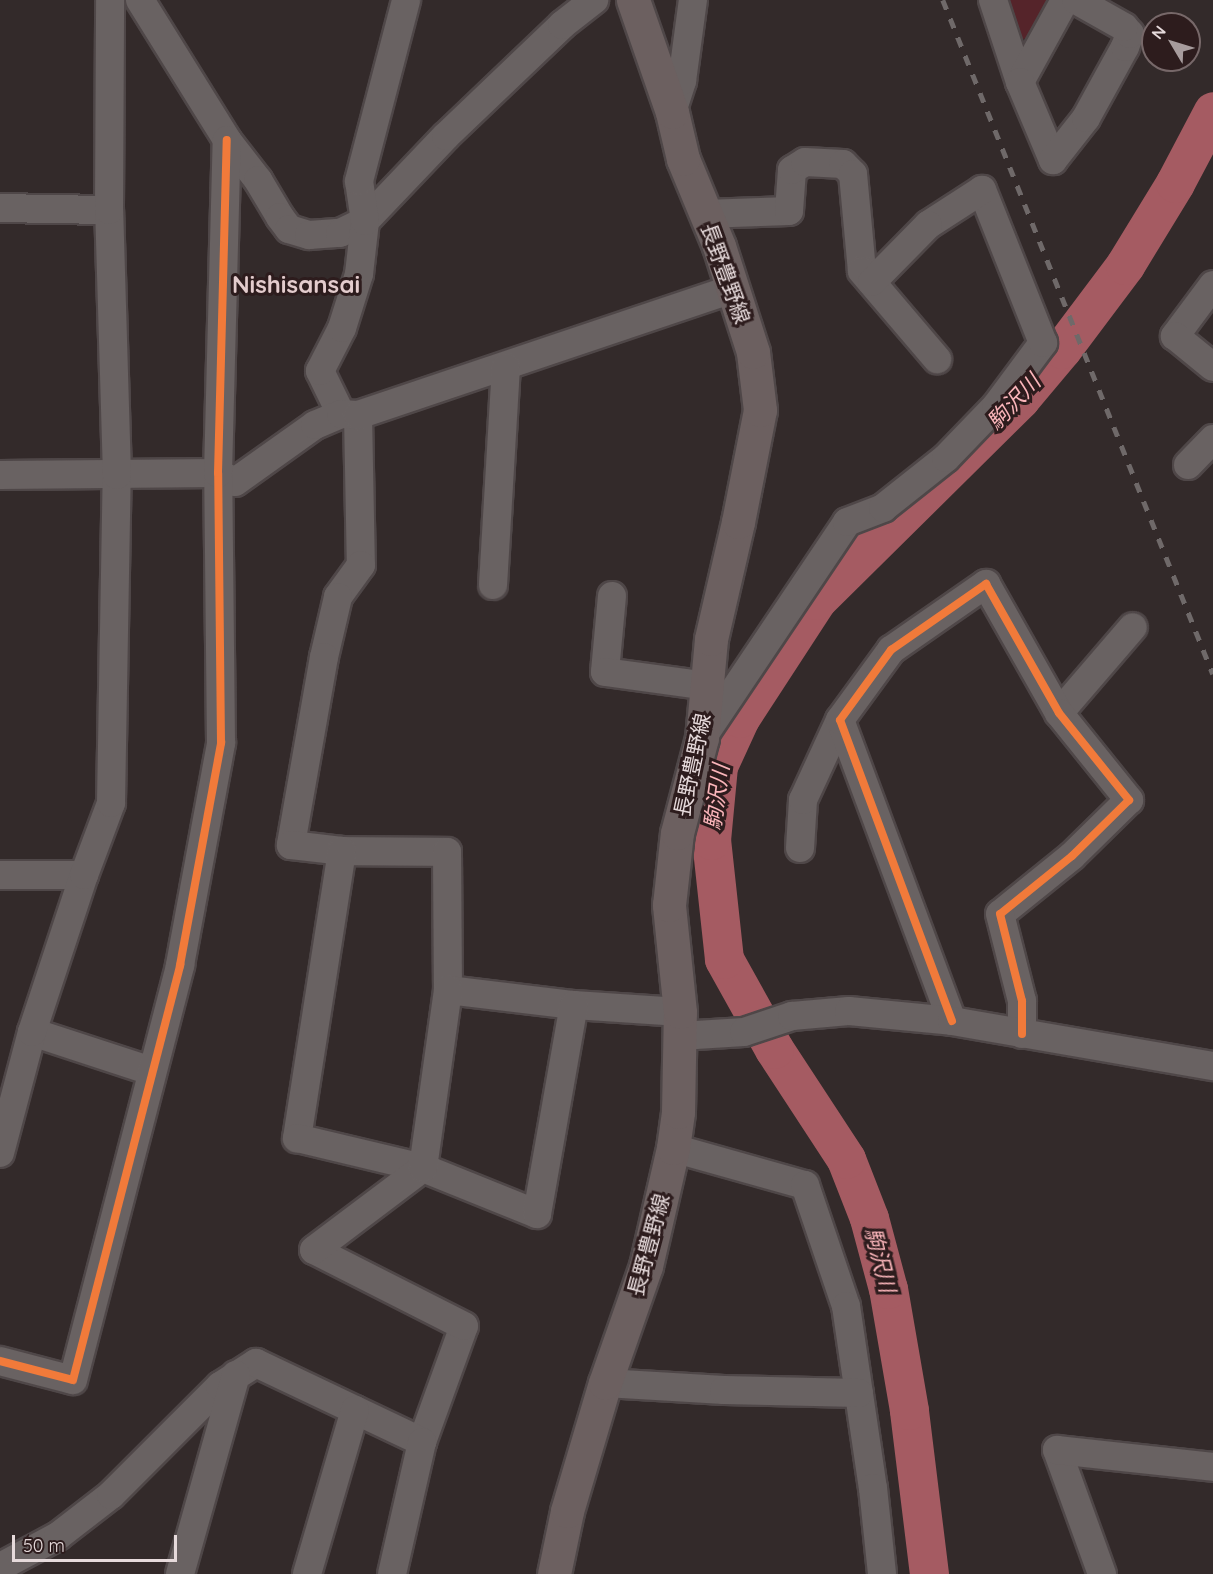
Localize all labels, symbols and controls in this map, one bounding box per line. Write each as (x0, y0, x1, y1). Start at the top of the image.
north arrow (1141, 12, 1201, 72)
text: N (1147, 21, 1170, 43)
street label: 長野豊野線 (696, 219, 756, 327)
district label: Nishisansai (232, 271, 360, 299)
water label: 駒沢川 (982, 369, 1046, 435)
street label: 長野豊野線 (669, 711, 715, 819)
water label: 駒沢川 (699, 762, 735, 832)
street label: 長野豊野線 (622, 1191, 674, 1299)
water label: 駒沢川 (859, 1225, 901, 1295)
scale bar (15, 1523, 180, 1561)
text: 50 m (23, 1534, 65, 1557)

